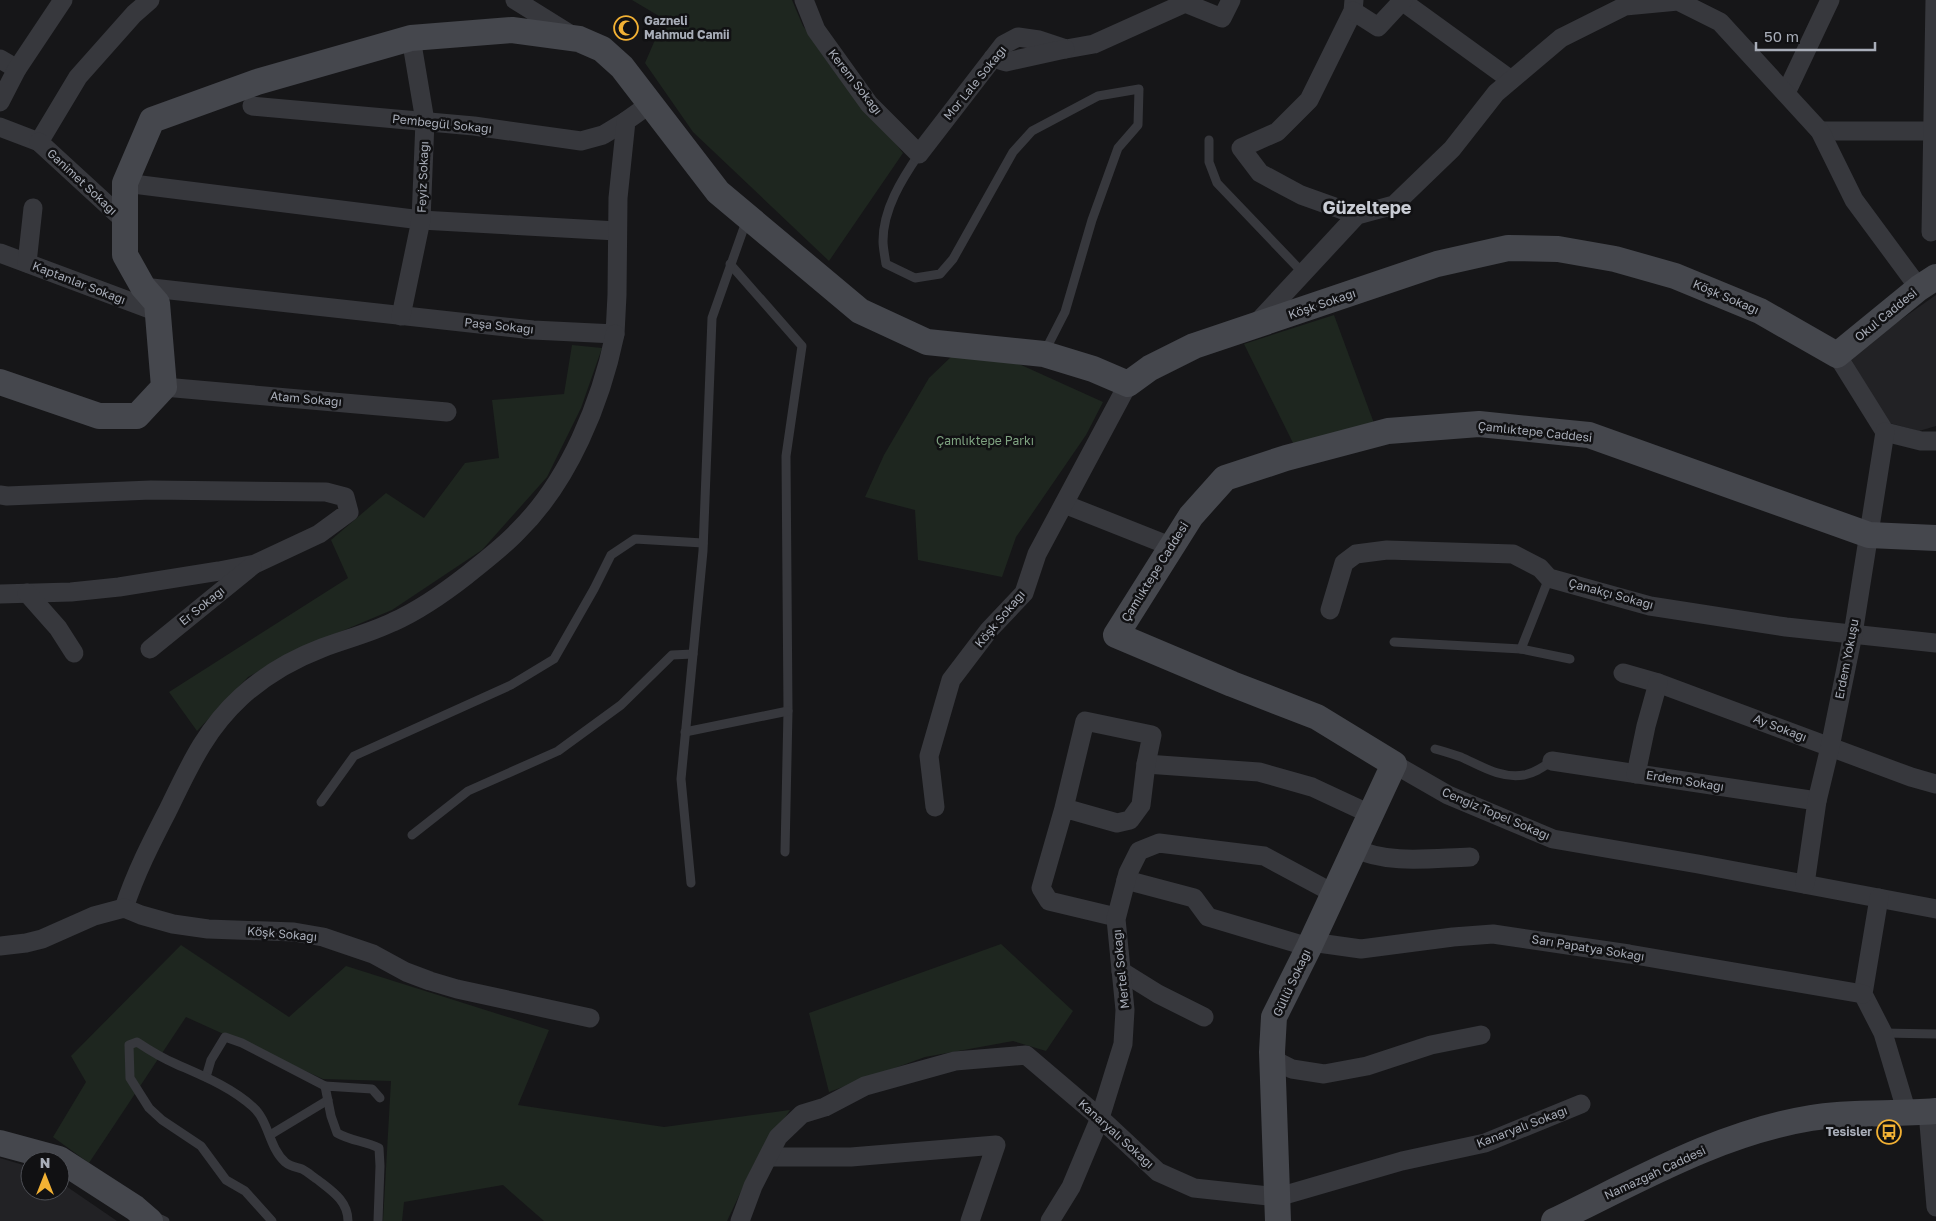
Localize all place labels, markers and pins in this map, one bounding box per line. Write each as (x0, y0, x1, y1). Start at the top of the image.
place label: Gazneli Mahmud Camii (644, 13, 729, 42)
mosque icon: Gazneli Mahmud Camii (613, 15, 639, 41)
bus stop icon: Tesisler (1876, 1119, 1902, 1145)
place label: Tesisler (1826, 1124, 1872, 1139)

